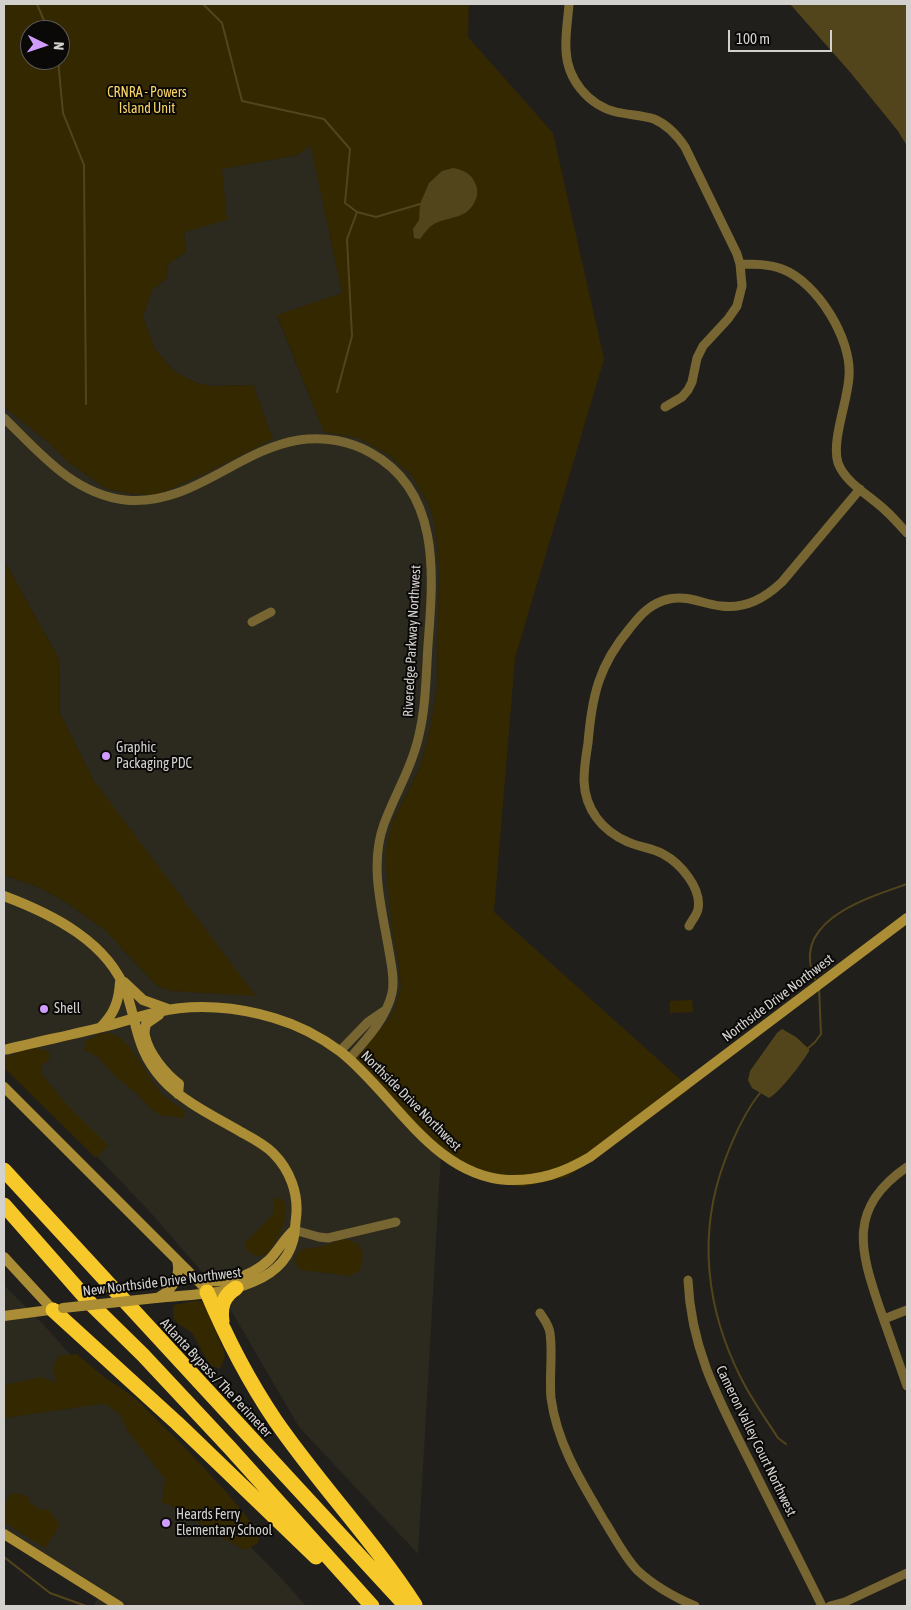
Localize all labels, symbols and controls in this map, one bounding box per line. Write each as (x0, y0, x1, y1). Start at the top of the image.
north arrow (20, 20, 70, 70)
scale bar (731, 20, 835, 52)
text: 100 m (736, 30, 770, 47)
text: N (51, 41, 67, 51)
park label: CRNRA - Powers Island Unit (107, 85, 187, 118)
street label: Riveredge Parkway Northwest (400, 565, 424, 717)
place label: Graphic Packaging PDC (116, 740, 192, 772)
marker: Graphic Packaging PDC (100, 750, 112, 762)
street label: Northside Drive Northwest (719, 951, 837, 1045)
place label: Shell (54, 1001, 80, 1017)
marker: Shell (38, 1003, 50, 1015)
street label: Northside Drive Northwest (357, 1047, 465, 1155)
street label: New Northside Drive Northwest (82, 1264, 242, 1300)
street label: Atlanta Bypass / The Perimeter (156, 1315, 276, 1441)
street label: Cameron Valley Court Northwest (712, 1363, 800, 1519)
place label: Heards Ferry Elementary School (176, 1507, 272, 1540)
marker: Heards Ferry Elementary School (160, 1517, 172, 1529)

